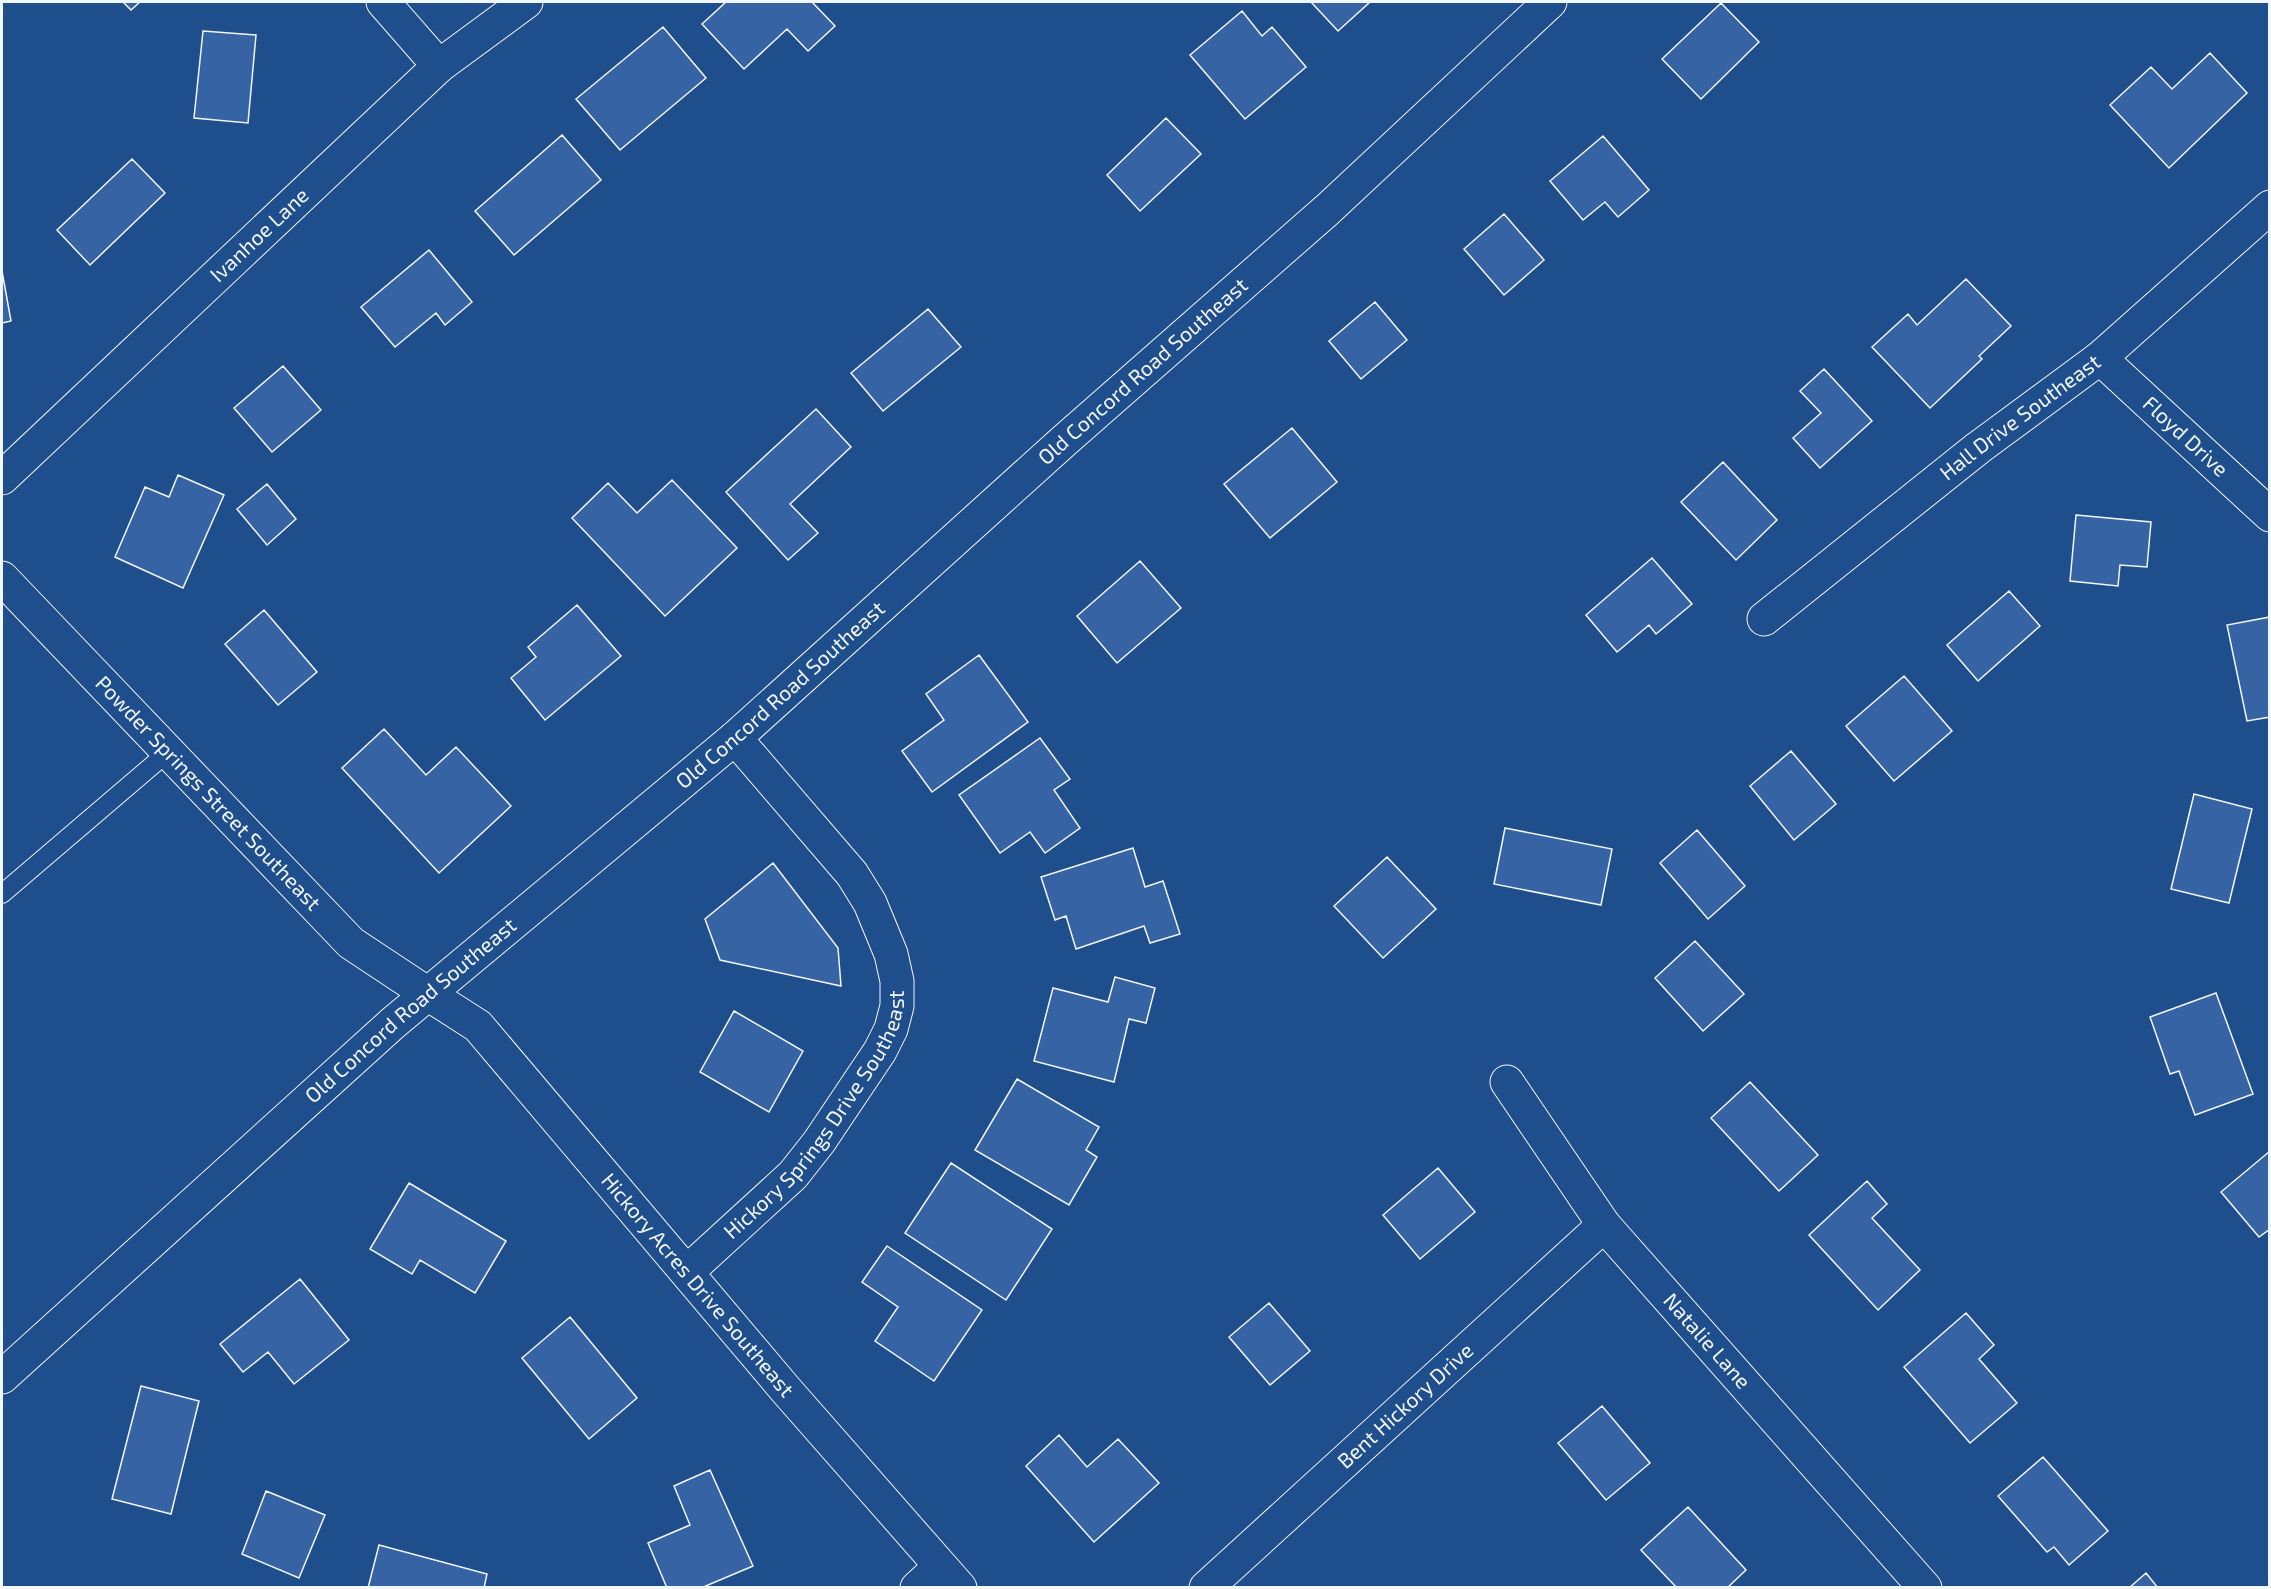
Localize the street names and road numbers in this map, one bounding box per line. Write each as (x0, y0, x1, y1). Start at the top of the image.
street label: Ivanhoe Lane (204, 182, 313, 286)
street label: Old Concord Road Southeast (1032, 272, 1252, 469)
street label: Hall Drive Southeast (1934, 348, 2105, 485)
street label: Floyd Drive (2138, 390, 2234, 481)
street label: Old Concord Road Southeast (670, 595, 889, 793)
street label: Powder Springs Street Southeast (91, 670, 327, 915)
street label: Old Concord Road Southeast (299, 912, 521, 1108)
street label: Hickory Springs Drive Southeast (718, 990, 908, 1243)
street label: Hickory Acres Drive Southeast (597, 1167, 800, 1401)
street label: Natalie Lane (1659, 1287, 1757, 1393)
street label: Bent Hickory Drive (1332, 1337, 1477, 1473)

